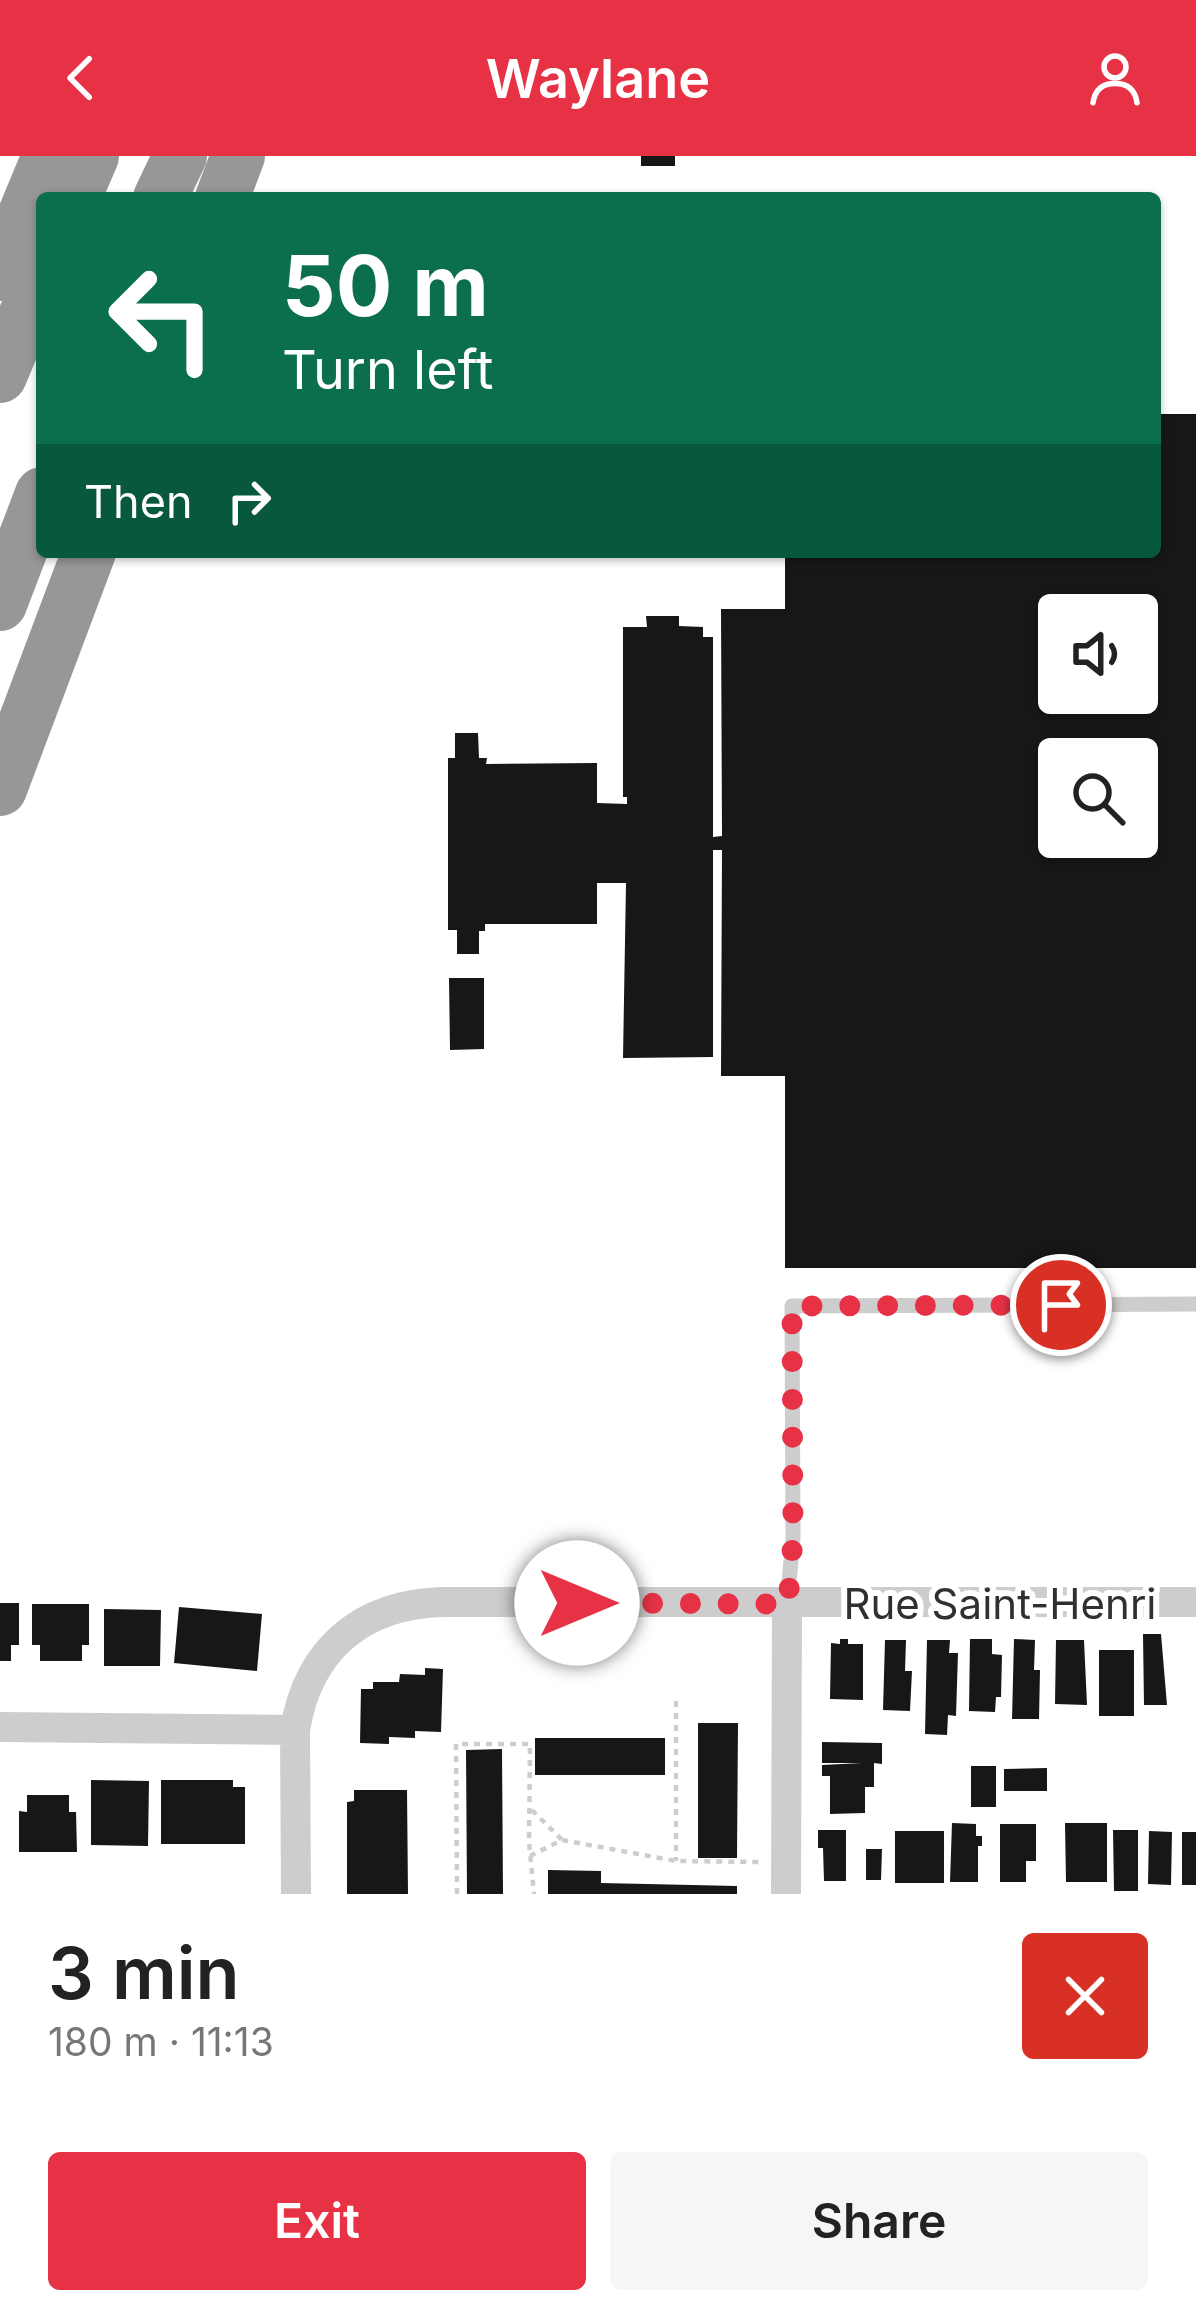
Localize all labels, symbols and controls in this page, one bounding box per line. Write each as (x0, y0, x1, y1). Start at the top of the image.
icon: back (48, 45, 114, 111)
icon: person (1082, 45, 1148, 111)
text: Waylane (486, 46, 710, 111)
text: 50 m (282, 235, 489, 336)
icon: left (84, 240, 240, 396)
text: Turn left (282, 337, 493, 402)
icon: right (216, 468, 282, 534)
text: Then (84, 474, 192, 529)
map controls (1038, 594, 1158, 858)
button: sound (1038, 594, 1158, 714)
button: search (1038, 738, 1158, 858)
pin (1010, 1254, 1112, 1356)
icon: arrive (1028, 1272, 1094, 1338)
position arrow (514, 1540, 640, 1666)
street label: Rue Saint-Henri (843, 1578, 1157, 1629)
text: 3 min (48, 1929, 240, 2016)
button: close (1022, 1933, 1148, 2059)
text: 180 m · 11:13 (48, 2018, 274, 2065)
button: Exit (48, 2152, 586, 2290)
button: Share (610, 2152, 1148, 2290)

